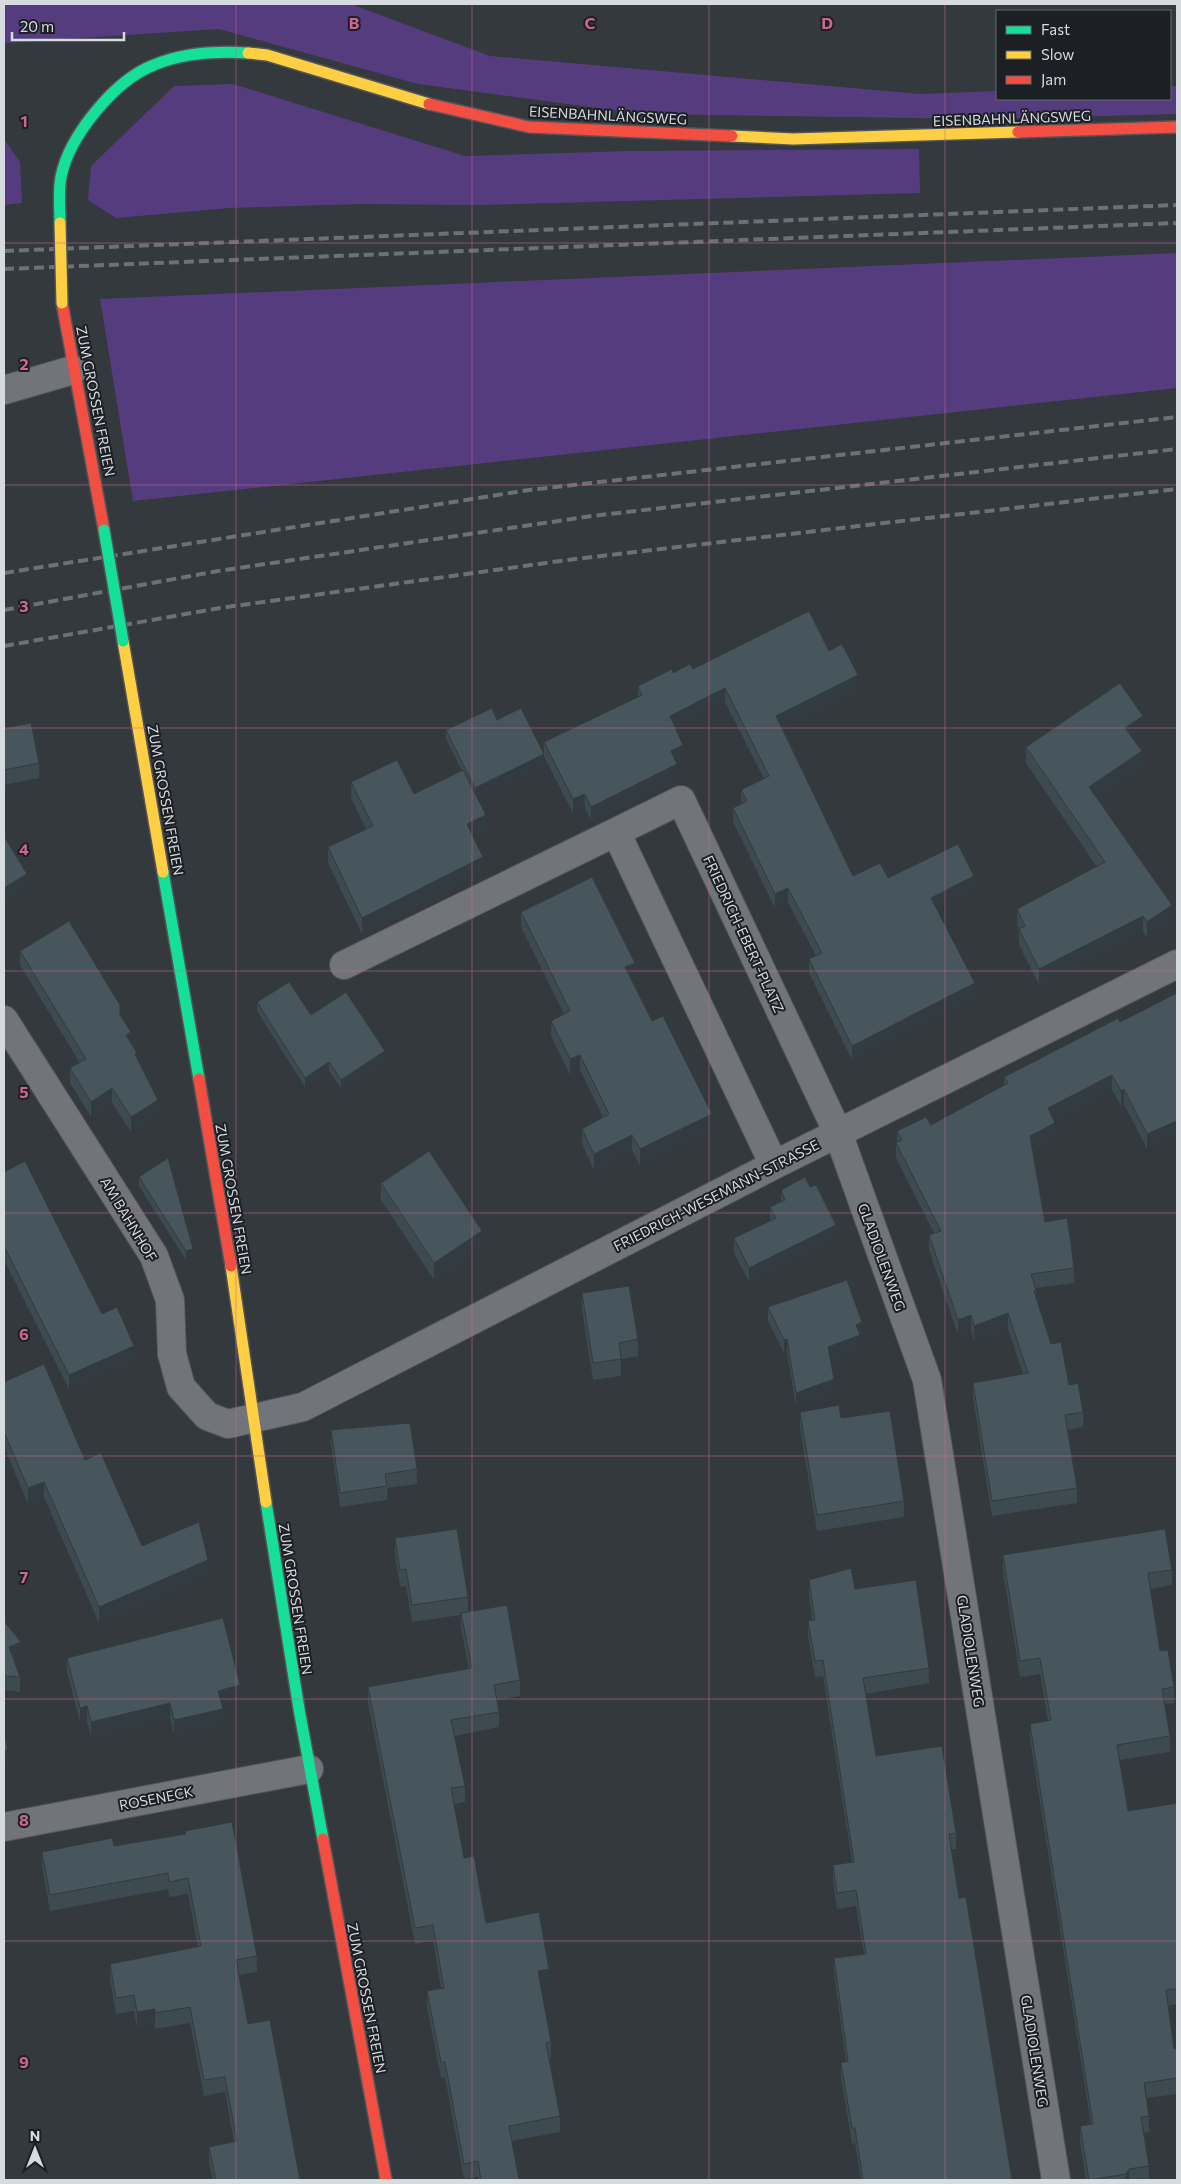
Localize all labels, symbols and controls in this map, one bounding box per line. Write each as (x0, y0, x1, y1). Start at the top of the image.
scale bar (12, 10, 125, 42)
legend (996, 10, 1171, 100)
text: B (349, 13, 360, 32)
text: C (585, 13, 596, 32)
text: D (821, 13, 833, 32)
text: 20 m (20, 17, 54, 35)
text: Fast (1041, 20, 1070, 38)
text: Slow (1041, 45, 1074, 63)
text: Jam (1041, 70, 1066, 88)
street label: EISENBAHNLÄNGSWEG (529, 102, 687, 128)
street label: EISENBAHNLÄNGSWEG (933, 107, 1091, 129)
text: 1 (20, 111, 28, 130)
street label: ZUM GROSSEN FREIEN (73, 324, 119, 478)
text: 2 (19, 354, 29, 373)
text: 3 (19, 596, 29, 615)
street label: ZUM GROSSEN FREIEN (144, 723, 188, 877)
text: 4 (19, 839, 29, 858)
street label: FRIEDRICH-EBERT-PLATZ (700, 853, 788, 1015)
text: 5 (19, 1082, 29, 1101)
street label: ZUM GROSSEN FREIEN (212, 1122, 256, 1276)
street label: FRIEDRICH-WESEMANN-STRASSE (610, 1136, 822, 1254)
street label: AM BAHNHOF (97, 1174, 161, 1264)
street label: GLADIOLENWEG (855, 1201, 909, 1313)
text: 6 (19, 1324, 29, 1343)
street label: ZUM GROSSEN FREIEN (276, 1522, 316, 1676)
text: 7 (20, 1567, 29, 1586)
street label: GLADIOLENWEG (954, 1594, 988, 1708)
street label: ROSENECK (118, 1783, 194, 1813)
text: 8 (19, 1810, 29, 1829)
street label: ZUM GROSSEN FREIEN (344, 1921, 390, 2075)
street label: GLADIOLENWEG (1018, 1994, 1052, 2108)
text: 9 (19, 2052, 29, 2071)
north arrow (10, 2124, 60, 2174)
text: N (30, 2127, 40, 2144)

